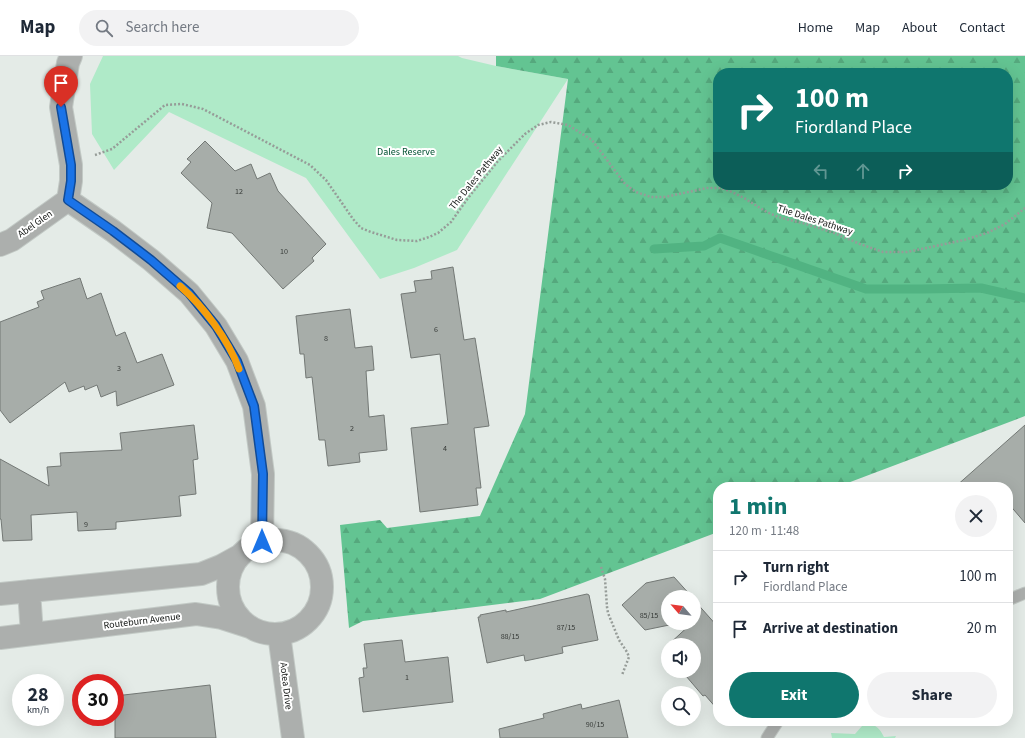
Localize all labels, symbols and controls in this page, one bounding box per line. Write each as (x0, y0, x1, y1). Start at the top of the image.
search box (79, 10, 359, 46)
text: Map (20, 14, 55, 41)
icon: search (93, 17, 115, 39)
text: Search here (125, 17, 199, 38)
text: Home (798, 18, 833, 38)
text: Map (855, 18, 880, 38)
text: About (902, 18, 937, 38)
text: Contact (959, 18, 1005, 38)
pin (44, 66, 78, 107)
icon: arrive (50, 72, 72, 94)
text: 100 m (795, 78, 869, 118)
icon: right (729, 84, 781, 136)
text: Fiordland Place (795, 115, 912, 140)
street label: The Dales Pathway (446, 143, 506, 213)
park label: Dales Reserve (377, 145, 435, 159)
icon: left (810, 160, 832, 182)
icon: ahead (852, 160, 874, 182)
icon: right (894, 160, 916, 182)
house number: 12 (235, 186, 243, 197)
street label: The Dales Pathway (776, 201, 855, 239)
street label: Abel Glen (15, 207, 55, 241)
house number: 10 (280, 246, 288, 257)
house number: 6 (434, 324, 438, 335)
house number: 8 (324, 333, 328, 344)
house number: 3 (117, 363, 121, 374)
house number: 2 (350, 423, 354, 434)
house number: 4 (443, 443, 447, 454)
text: 1 min (729, 489, 787, 524)
button: close (955, 495, 997, 537)
house number: 9 (84, 519, 88, 530)
position arrow (241, 521, 283, 563)
text: 120 m · 11:48 (729, 522, 799, 540)
text: Turn right (763, 557, 829, 578)
icon: right (729, 566, 751, 588)
text: 100 m (959, 566, 997, 587)
text: Fiordland Place (763, 578, 847, 596)
north arrow (661, 590, 701, 630)
map controls (661, 590, 701, 726)
street label: Routeburn Avenue (103, 609, 181, 633)
house number: 85/15 (640, 610, 658, 621)
icon: arrive (729, 618, 751, 640)
text: Arrive at destination (763, 618, 898, 639)
text: 20 m (967, 618, 997, 639)
house number: 87/15 (557, 622, 575, 633)
house number: 88/15 (501, 631, 519, 642)
button: sound (661, 638, 701, 678)
street label: Aotea Drive (276, 662, 296, 710)
house number: 1 (405, 672, 409, 683)
button: Exit (729, 672, 859, 718)
button: Share (867, 672, 997, 718)
speed limit sign: 30 (72, 674, 124, 726)
text: 28 (27, 681, 49, 709)
button: search (661, 686, 701, 726)
text: km/h (27, 703, 49, 717)
house number: 90/15 (586, 719, 604, 730)

